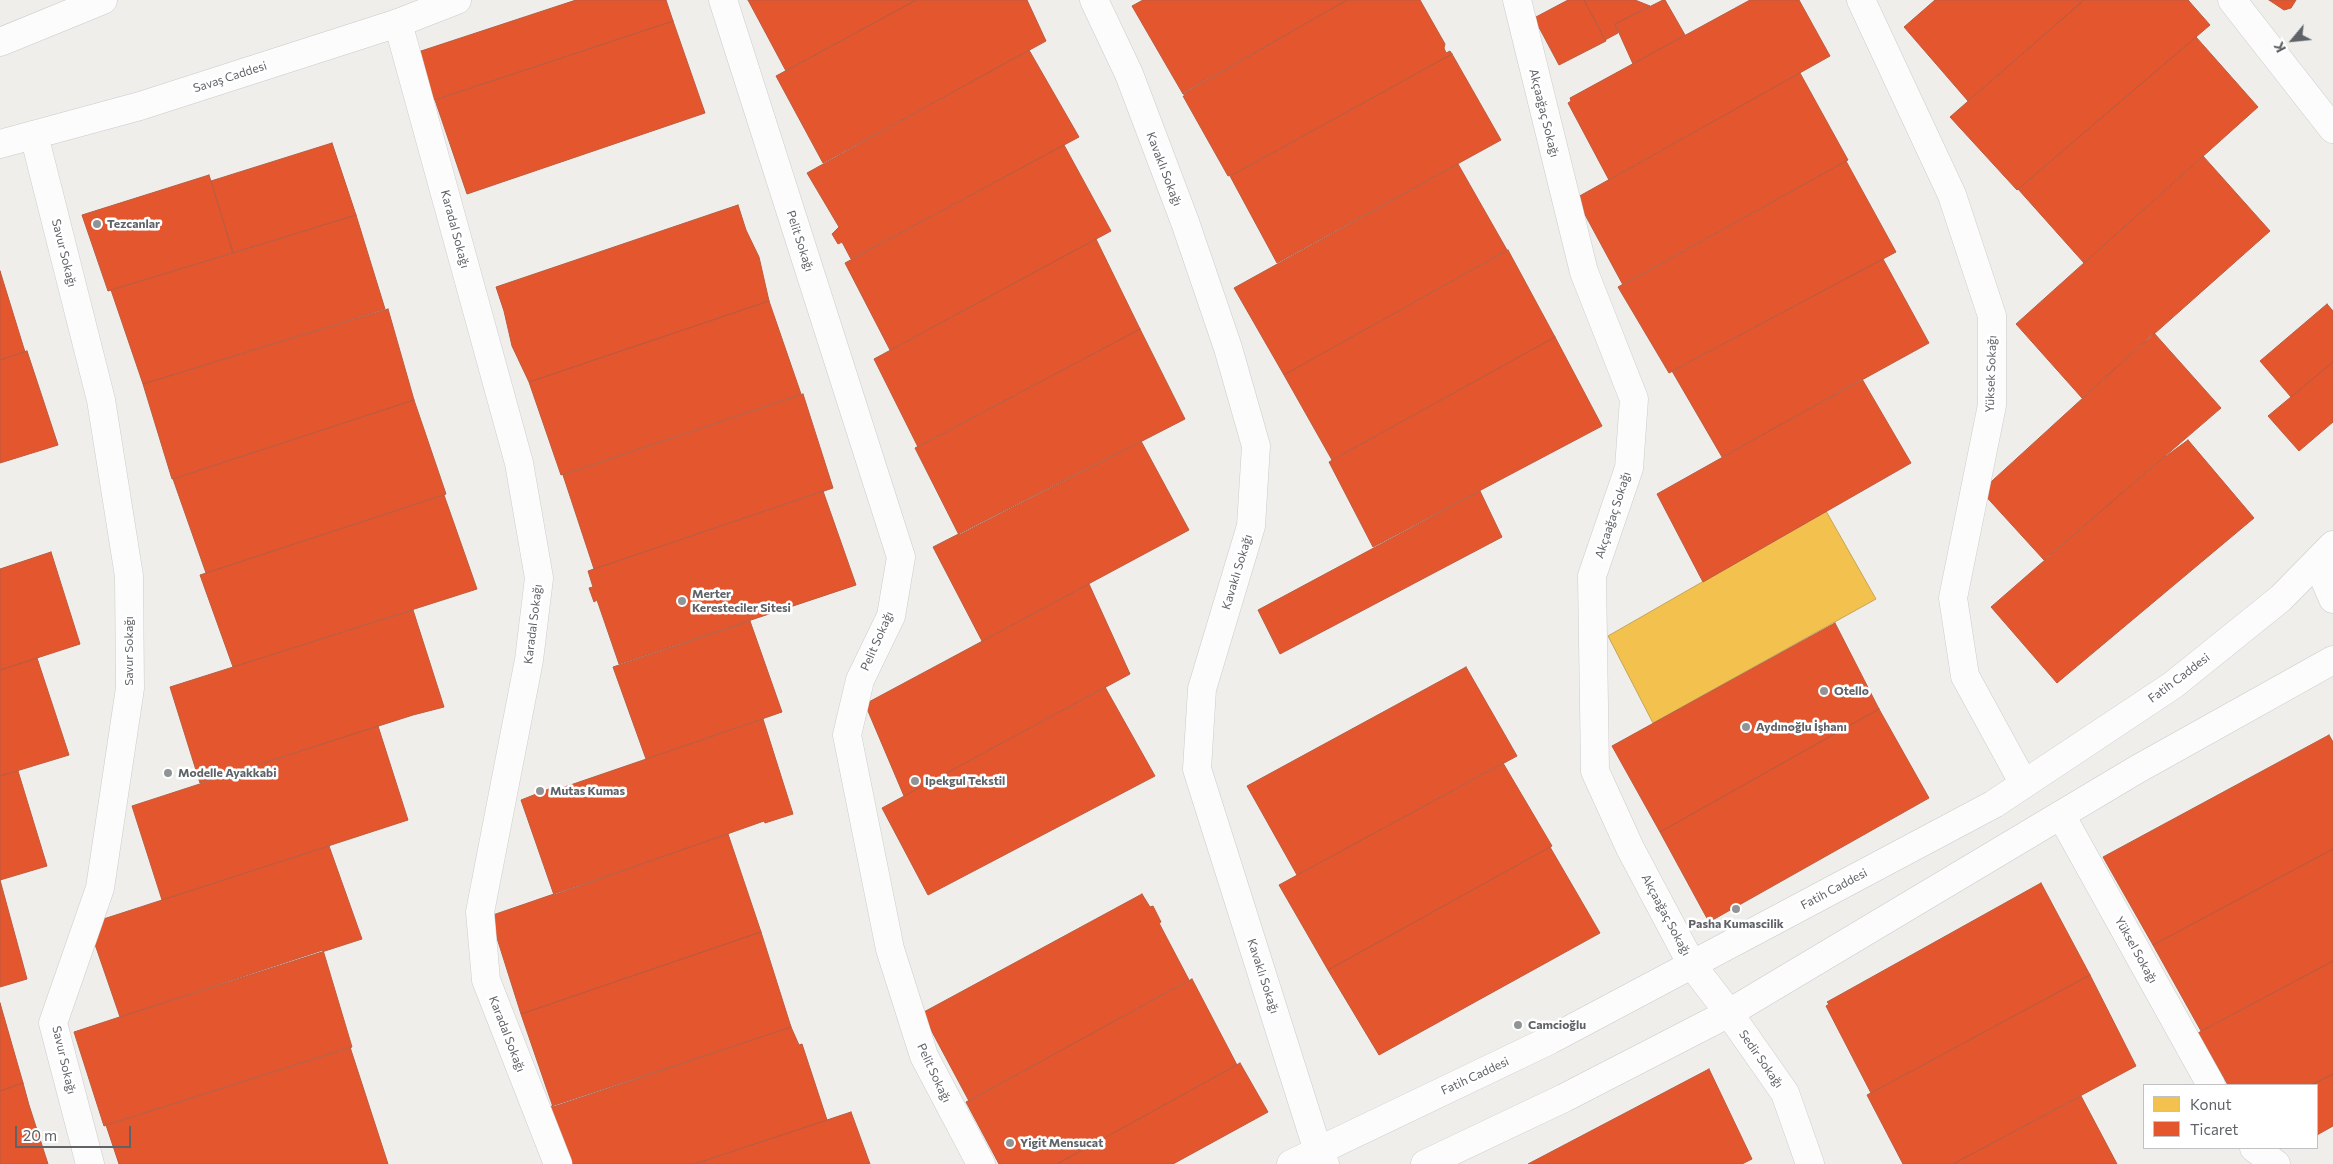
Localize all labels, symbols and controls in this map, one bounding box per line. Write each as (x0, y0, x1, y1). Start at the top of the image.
north arrow (2268, 15, 2318, 65)
text: K (2270, 39, 2289, 56)
street label: Savaş Caddesi (191, 58, 269, 96)
street label: Akçaağaç Sokağı (1526, 67, 1562, 159)
street label: Kavaklı Sokağı (1143, 130, 1185, 208)
street label: Karadal Sokağı (438, 188, 472, 270)
street label: Pelit Sokağı (783, 209, 817, 273)
street label: Savur Sokağı (49, 217, 79, 289)
place label: Tezcanlar (107, 217, 160, 231)
marker: Tezcanlar (91, 218, 103, 230)
street label: Yüksek Sokağı (1982, 335, 2000, 413)
street label: Akçaağaç Sokağı (1592, 470, 1634, 560)
street label: Kavaklı Sokağı (1219, 533, 1255, 611)
street label: Karadal Sokağı (521, 583, 545, 665)
place label: Merter Keresteciler Sitesi (692, 587, 791, 615)
marker: Merter Keresteciler Sitesi (676, 595, 688, 607)
street label: Pelit Sokağı (857, 609, 897, 673)
street label: Savur Sokağı (122, 616, 136, 686)
street label: Fatih Caddesi (2145, 650, 2213, 706)
place label: Otello (1834, 684, 1869, 698)
marker: Otello (1818, 685, 1830, 697)
place label: Aydınoğlu İşhanı (1756, 720, 1847, 734)
marker: Aydınoğlu İşhanı (1740, 721, 1752, 733)
place label: Modelle Ayakkabi (178, 766, 277, 780)
marker: Modelle Ayakkabi (162, 767, 174, 779)
place label: Ipekgul Tekstil (925, 774, 1005, 788)
marker: Ipekgul Tekstil (909, 775, 921, 787)
place label: Mutas Kumas (550, 784, 625, 798)
marker: Mutas Kumas (534, 785, 546, 797)
street label: Fatih Caddesi (1798, 865, 1870, 913)
street label: Akçaağaç Sokağı (1638, 872, 1694, 958)
marker: Pasha Kumascilik (1730, 903, 1742, 915)
street label: Yüksel Sokağı (2112, 914, 2160, 986)
place label: Pasha Kumascilik (1688, 917, 1784, 931)
street label: Kavaklı Sokağı (1244, 937, 1282, 1015)
street label: Karadal Sokağı (486, 994, 528, 1074)
place label: Camcioğlu (1528, 1018, 1586, 1032)
marker: Camcioğlu (1512, 1019, 1524, 1031)
street label: Savur Sokağı (49, 1024, 79, 1096)
street label: Sedir Sokağı (1736, 1027, 1786, 1091)
street label: Pelit Sokağı (914, 1041, 954, 1105)
street label: Fatih Caddesi (1439, 1054, 1511, 1098)
legend (2143, 1084, 2318, 1149)
text: Konut (2190, 1095, 2232, 1113)
scale bar (18, 1116, 134, 1148)
text: Ticaret (2190, 1120, 2238, 1138)
text: 20 m (23, 1126, 57, 1144)
place label: Yigit Mensucat (1020, 1136, 1103, 1150)
marker: Yigit Mensucat (1004, 1137, 1016, 1149)

